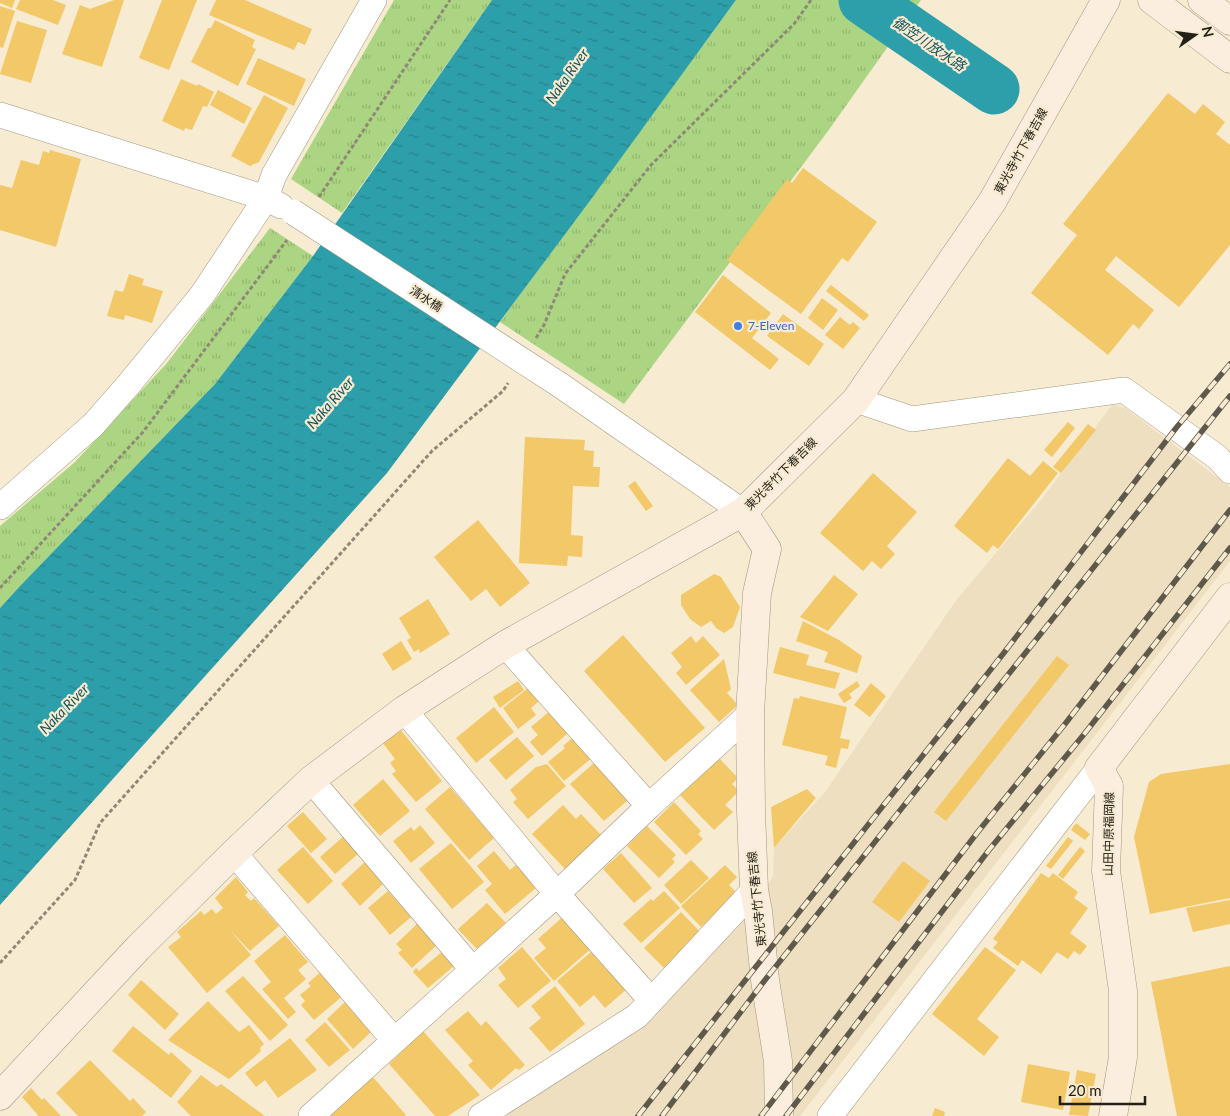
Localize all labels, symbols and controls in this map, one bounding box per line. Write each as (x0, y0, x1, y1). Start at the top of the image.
north arrow (1170, 10, 1220, 60)
water label: 御笠川放水路 (890, 13, 970, 75)
text: N (1199, 24, 1218, 39)
water label: Naka River (542, 45, 592, 106)
street label: 東光寺竹下春吉線 (991, 105, 1050, 196)
street label: 清水橋 (407, 282, 445, 315)
place label: 7-Eleven (748, 318, 794, 333)
marker: 7-Eleven (732, 320, 744, 332)
water label: Naka River (303, 373, 357, 432)
street label: 東光寺竹下春吉線 (741, 434, 820, 513)
water label: Naka River (36, 680, 92, 737)
street label: 山田中原福岡線 (1100, 792, 1117, 876)
street label: 東光寺竹下春吉線 (744, 851, 769, 948)
scale bar (1060, 1074, 1145, 1106)
text: 20 m (1068, 1081, 1102, 1099)

